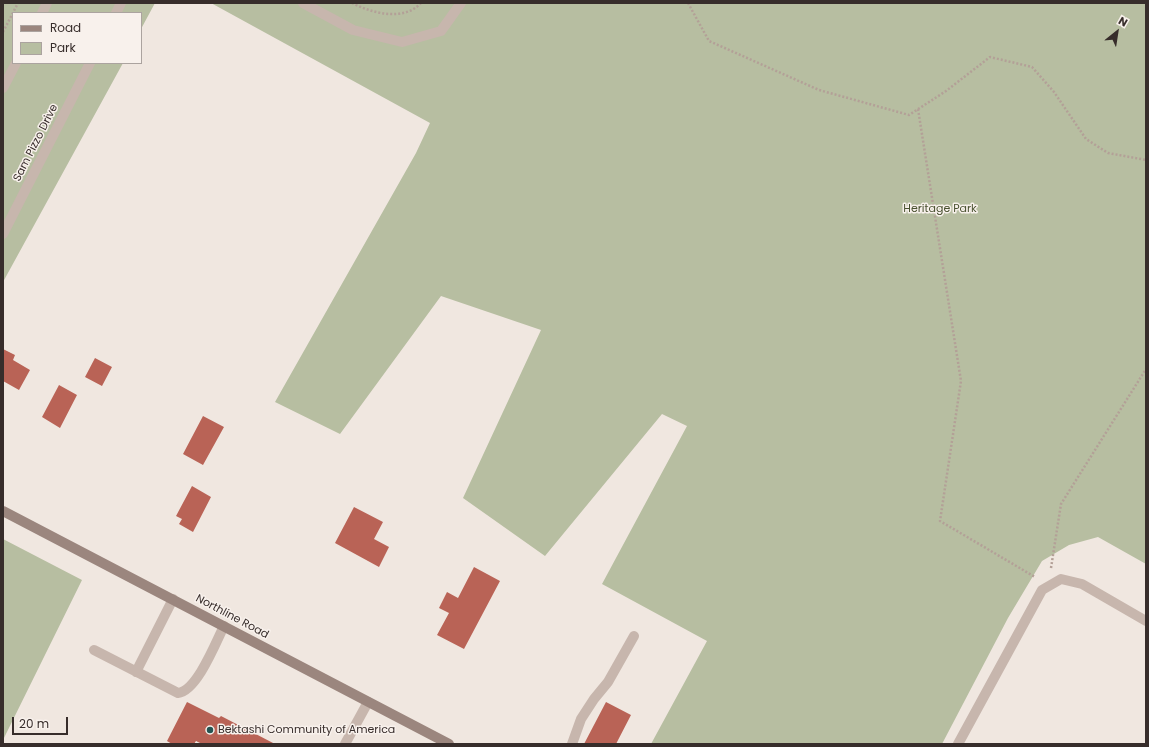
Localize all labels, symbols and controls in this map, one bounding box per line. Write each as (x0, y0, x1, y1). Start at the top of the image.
legend (12, 12, 142, 64)
north arrow (1097, 12, 1137, 52)
text: N (1115, 13, 1131, 31)
text: Road (50, 19, 81, 36)
text: Park (50, 39, 76, 56)
street label: Sam Pizzo Drive (11, 102, 61, 184)
park label: Heritage Park (903, 202, 977, 216)
street label: Northline Road (193, 592, 271, 642)
scale bar (14, 709, 70, 735)
text: 20 m (19, 715, 49, 732)
place label: Bektashi Community of America (218, 723, 395, 737)
marker: Bektashi Community of America (205, 725, 215, 735)

